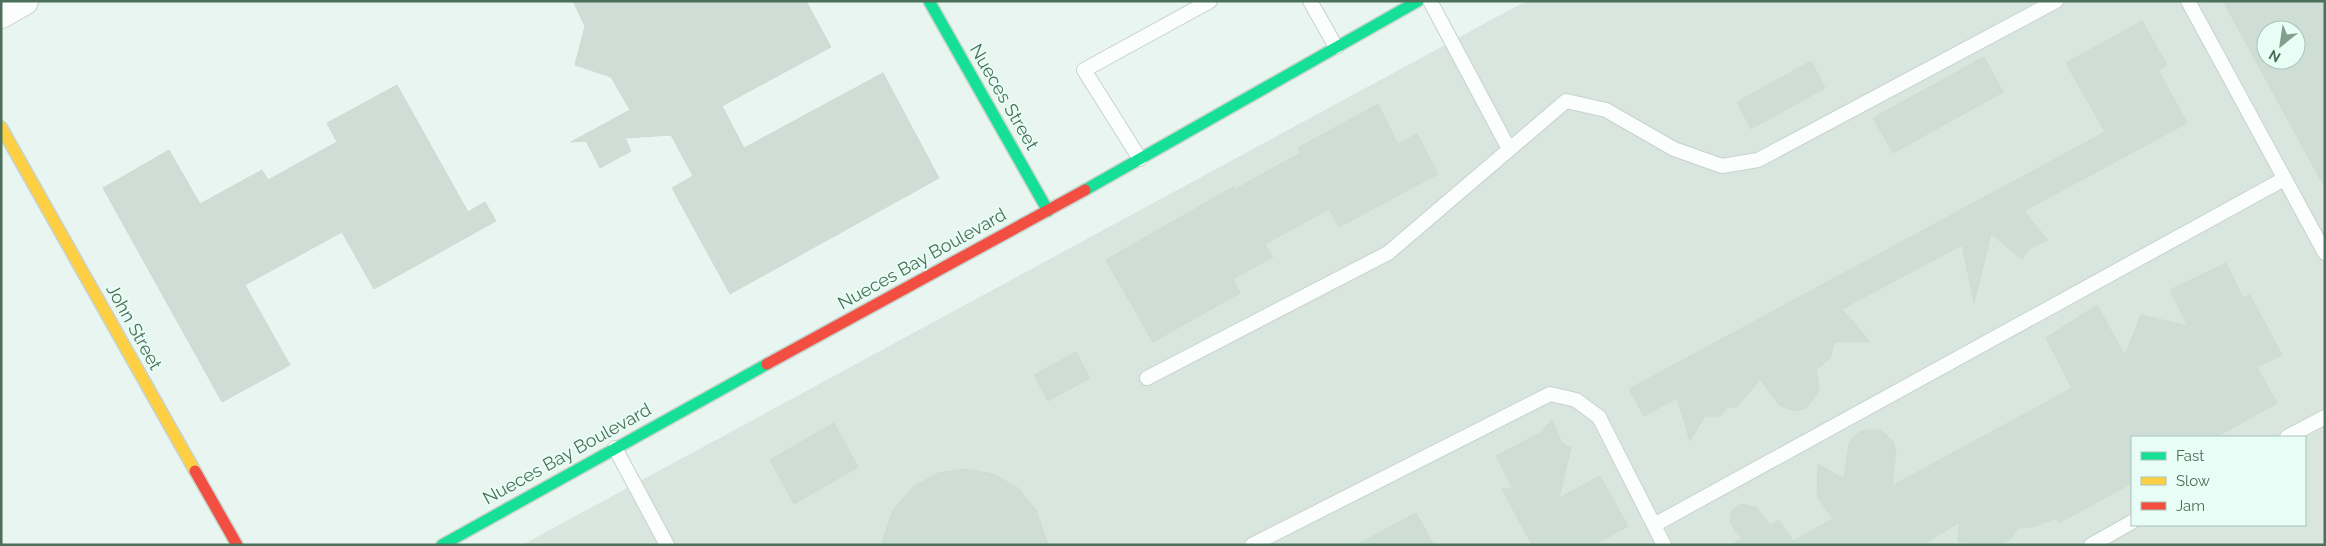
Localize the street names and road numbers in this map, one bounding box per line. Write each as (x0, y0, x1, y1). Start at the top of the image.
street label: Nueces Street (966, 40, 1043, 153)
street label: Nueces Bay Boulevard (834, 204, 1010, 314)
street label: John Street (102, 280, 167, 373)
street label: Nueces Bay Boulevard (479, 399, 655, 509)

